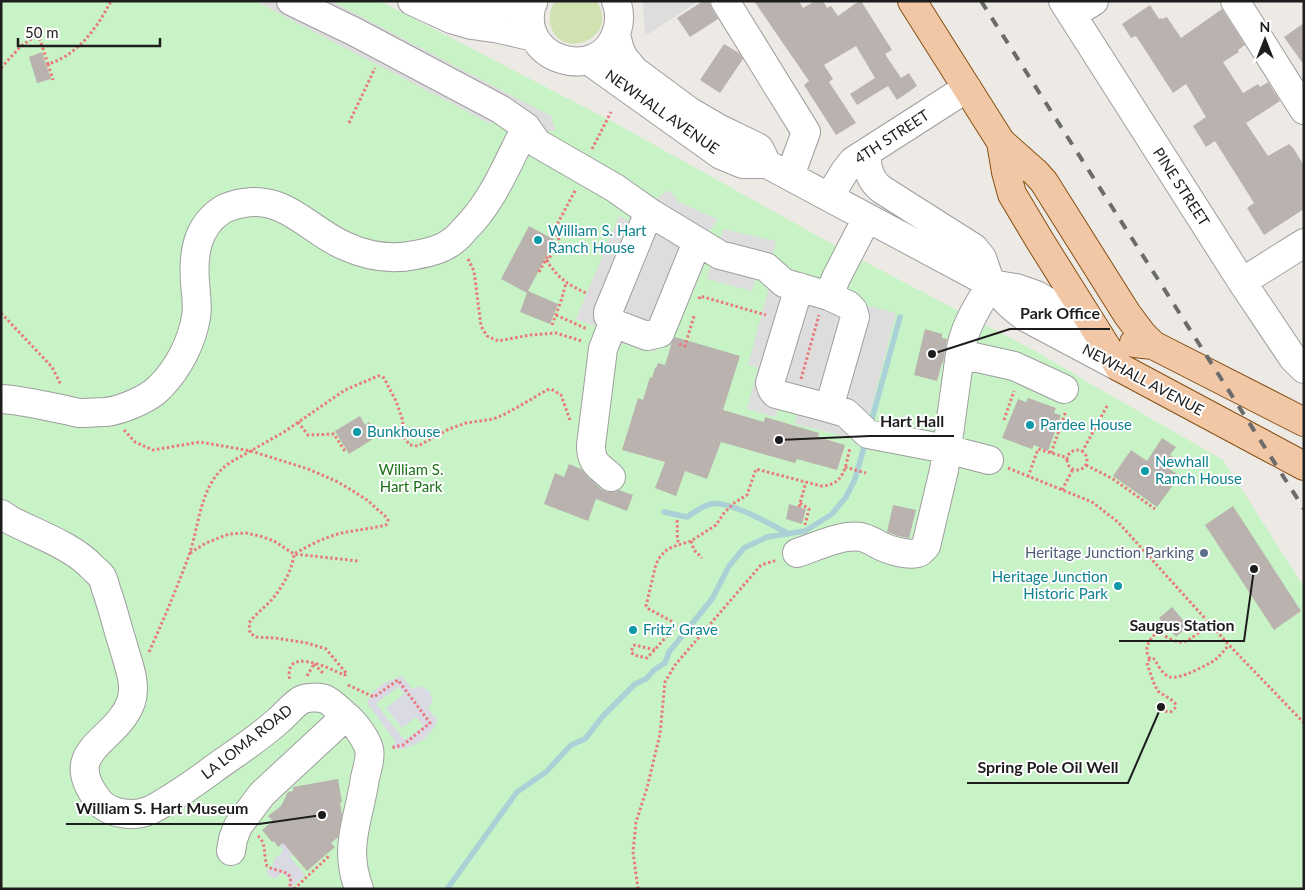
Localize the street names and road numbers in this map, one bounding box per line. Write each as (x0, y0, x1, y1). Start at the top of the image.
street label: NEWHALL AVENUE (602, 65, 723, 157)
street label: 4TH STREET (851, 105, 932, 167)
street label: PINE STREET (1150, 144, 1214, 229)
street label: NEWHALL AVENUE (1080, 340, 1207, 419)
street label: LA LOMA ROAD (197, 700, 295, 782)

